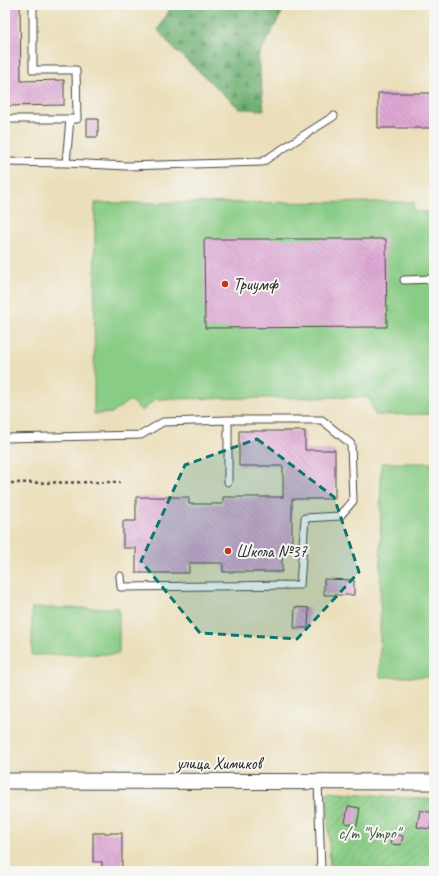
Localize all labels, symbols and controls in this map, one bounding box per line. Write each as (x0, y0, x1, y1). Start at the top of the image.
place label: Триумф (233, 274, 279, 295)
marker: Триумф (220, 279, 230, 289)
place label: Школа №37 (236, 541, 308, 562)
marker: Школа №37 (223, 546, 233, 556)
street label: улица Химиков (175, 753, 265, 774)
park label: с/т "Утро" (338, 823, 404, 844)

